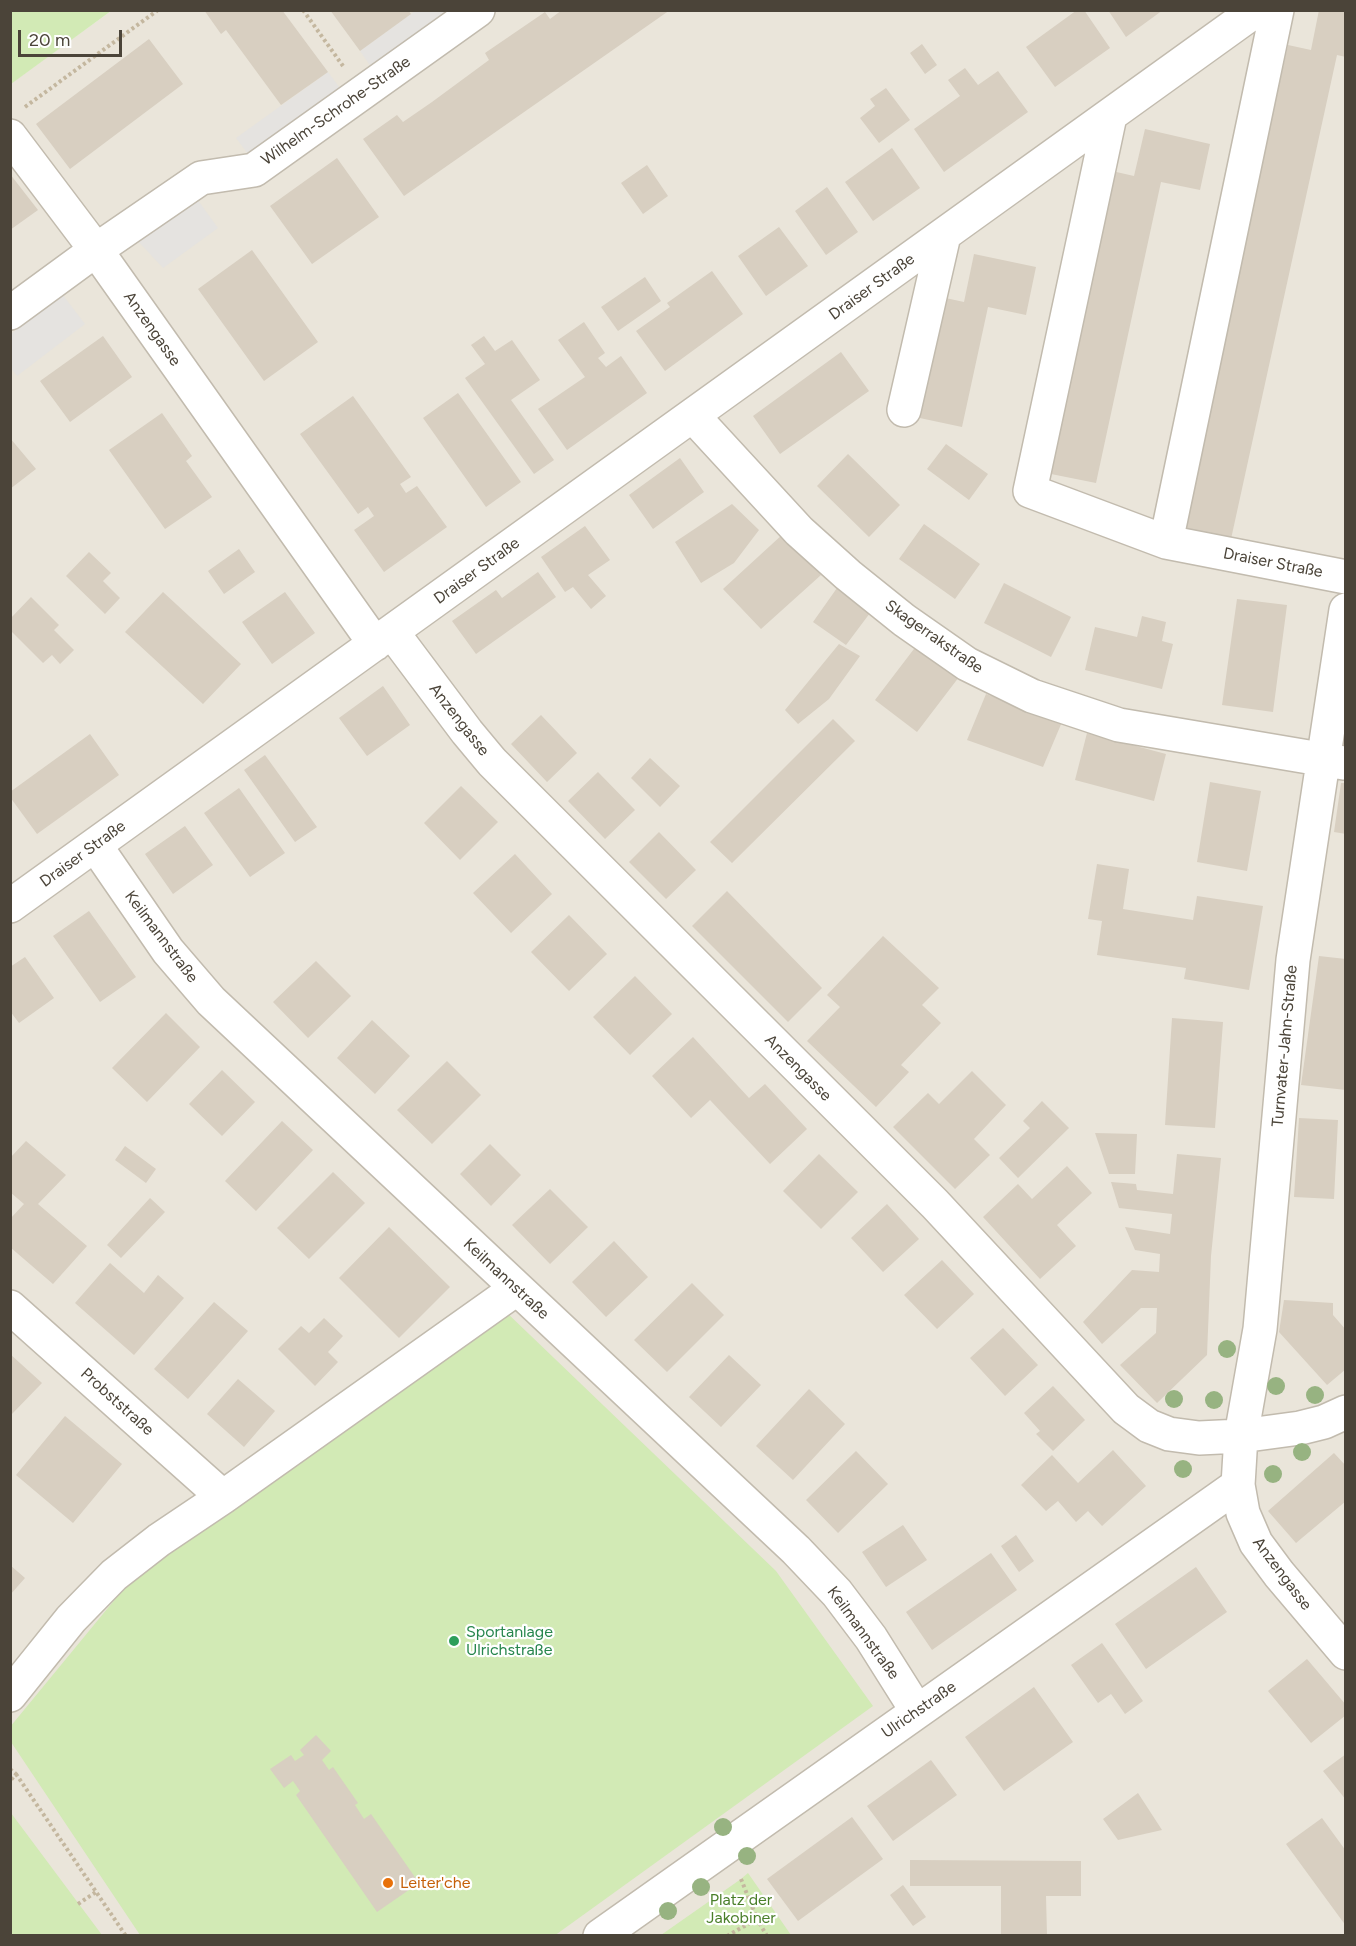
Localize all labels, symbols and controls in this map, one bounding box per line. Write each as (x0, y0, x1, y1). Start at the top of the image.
scale bar (21, 18, 124, 56)
text: 20 m (29, 29, 70, 51)
street label: Wilhelm-Schrohe-Straße (258, 52, 414, 170)
street label: Draiser Straße (825, 250, 919, 324)
street label: Anzengasse (119, 288, 185, 370)
street label: Draiser Straße (430, 534, 524, 608)
street label: Draiser Straße (1222, 544, 1324, 582)
street label: Skagerrakstraße (881, 596, 987, 678)
street label: Anzengasse (425, 680, 493, 760)
street label: Draiser Straße (36, 817, 130, 891)
street label: Keilmannstraße (120, 887, 202, 987)
street label: Turnvater-Jahn-Straße (1268, 964, 1302, 1128)
street label: Anzengasse (761, 1031, 835, 1105)
street label: Keilmannstraße (459, 1234, 553, 1324)
street label: Probststraße (77, 1364, 157, 1440)
street label: Anzengasse (1248, 1534, 1316, 1614)
street label: Keilmannstraße (823, 1583, 903, 1683)
place label: Sportanlage Ulrichstraße (466, 1622, 553, 1660)
marker: Sportanlage Ulrichstraße (447, 1634, 461, 1648)
street label: Ulrichstraße (878, 1677, 960, 1743)
place label: Leiter'che (400, 1873, 470, 1893)
marker: Leiter'che (381, 1876, 395, 1890)
park label: Platz der Jakobiner (706, 1890, 776, 1928)

